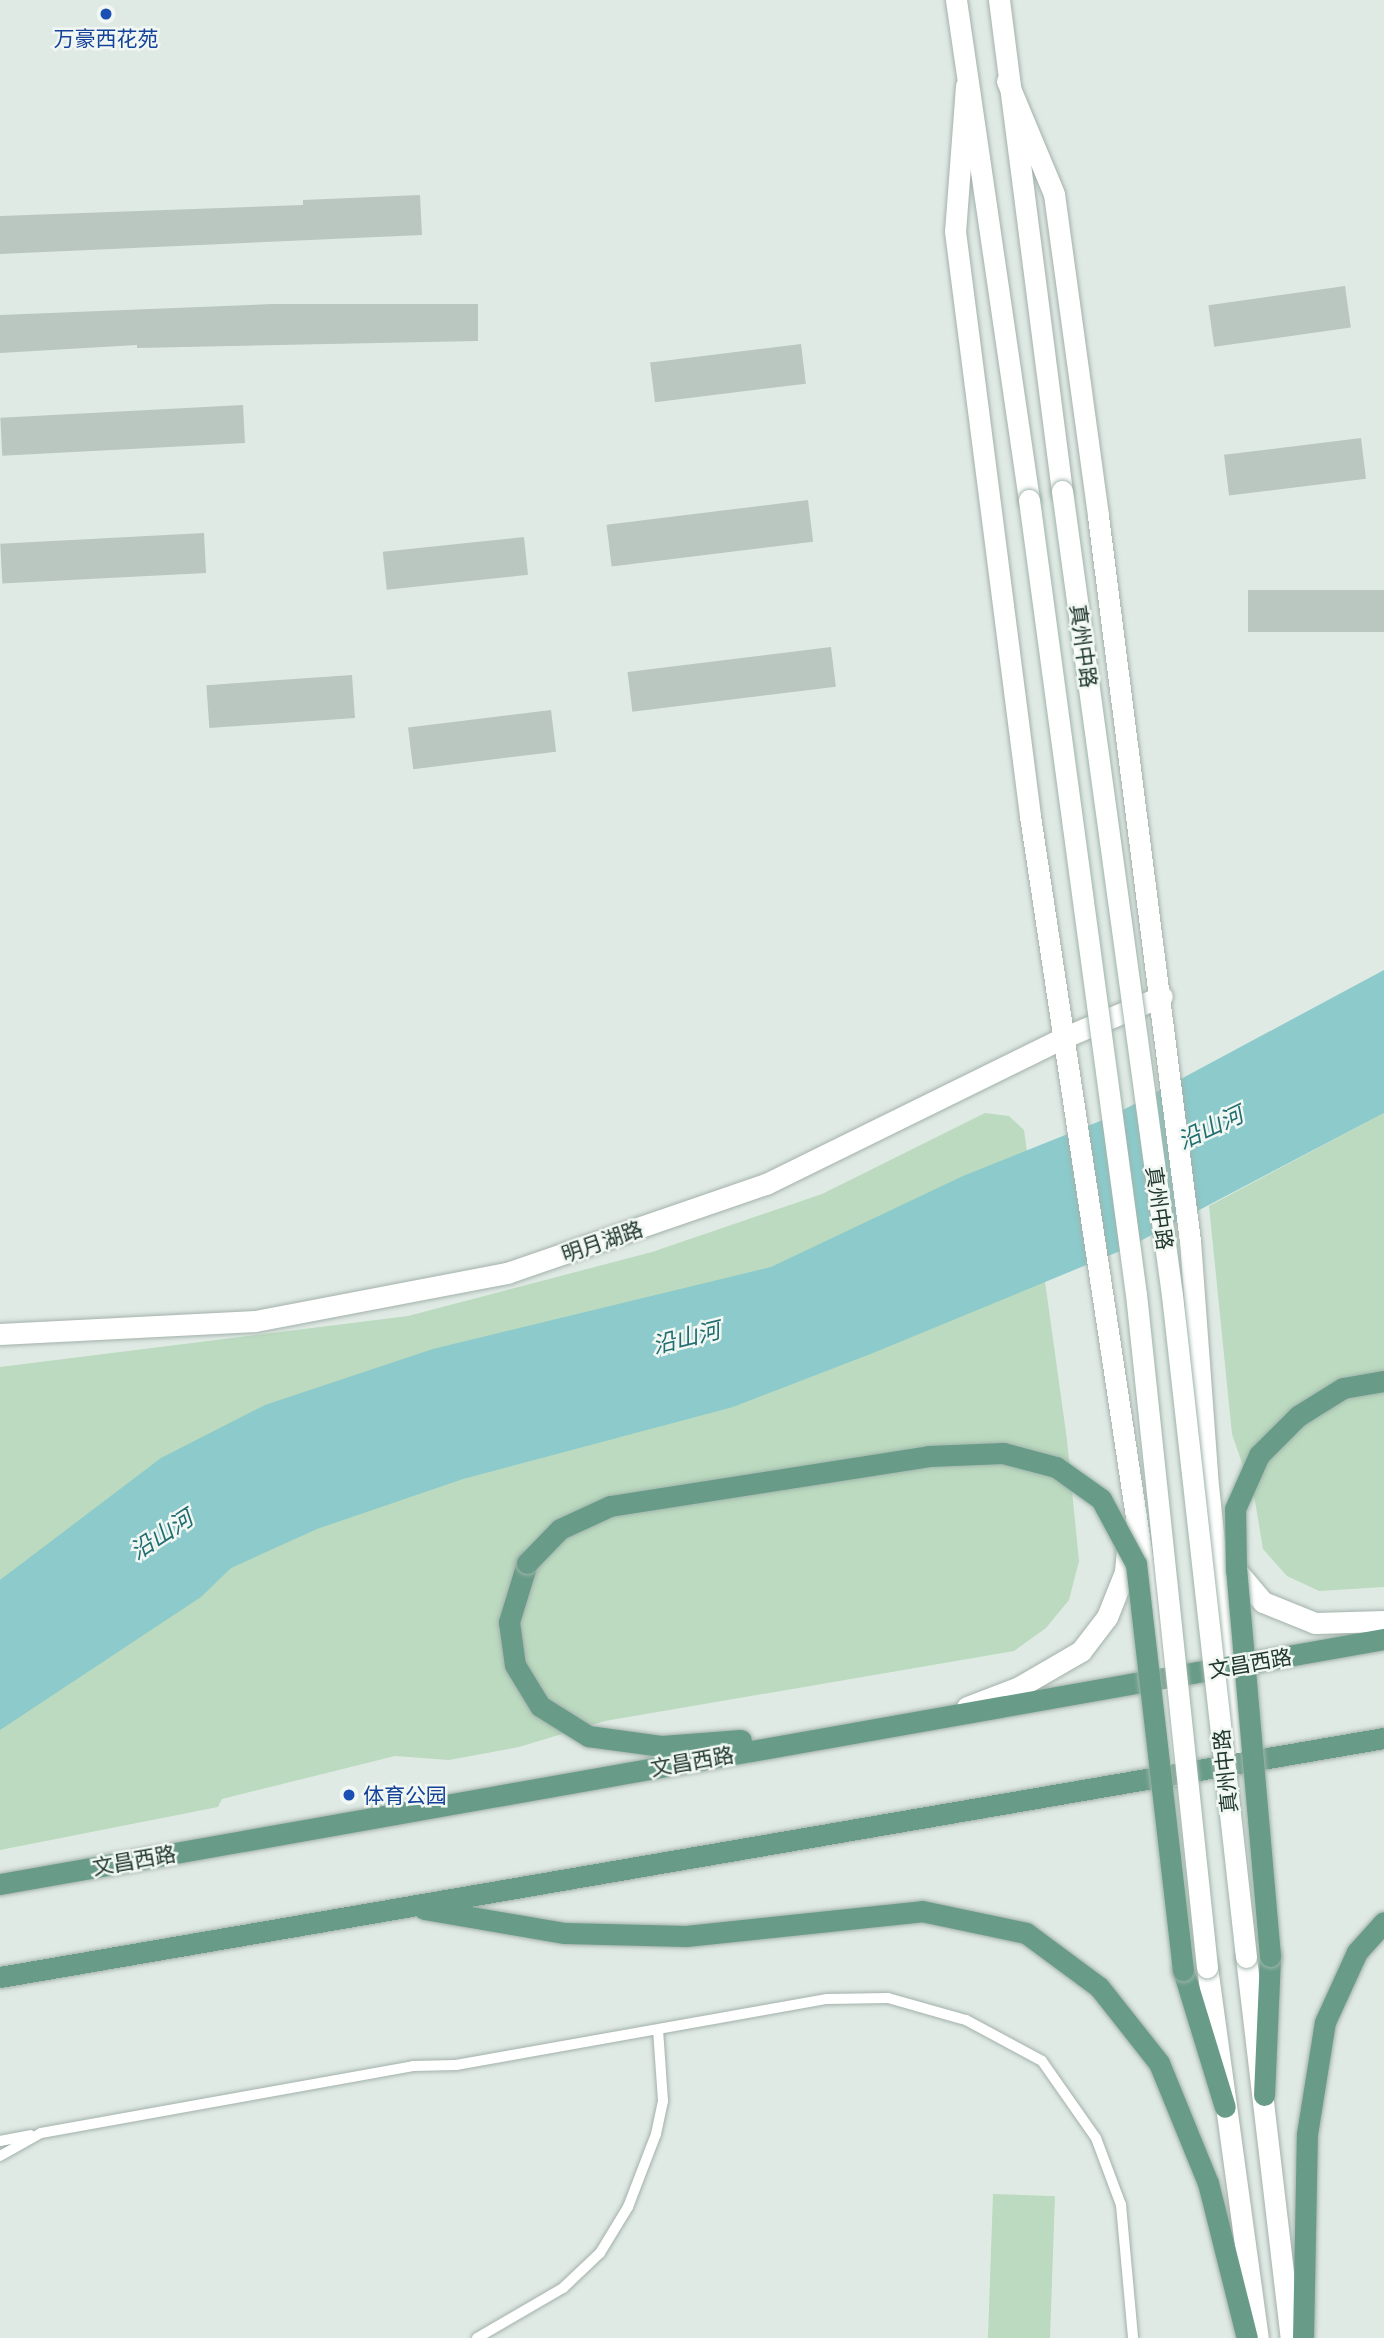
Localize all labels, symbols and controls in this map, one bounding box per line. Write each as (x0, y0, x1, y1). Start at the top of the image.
marker: 万豪西花苑 (98, 6, 114, 22)
place label: 万豪西花苑 (54, 25, 158, 51)
street label: 真州中路 (1066, 603, 1102, 689)
water label: 沿山河 (1173, 1100, 1247, 1154)
street label: 真州中路 (1142, 1165, 1178, 1251)
street label: 明月湖路 (558, 1215, 646, 1267)
water label: 沿山河 (649, 1315, 723, 1359)
water label: 沿山河 (125, 1504, 197, 1564)
street label: 文昌西路 (1206, 1643, 1294, 1683)
street label: 真州中路 (1208, 1728, 1242, 1814)
street label: 文昌西路 (648, 1741, 736, 1781)
place label: 体育公园 (363, 1782, 447, 1808)
marker: 体育公园 (341, 1787, 357, 1803)
street label: 文昌西路 (90, 1840, 178, 1880)

